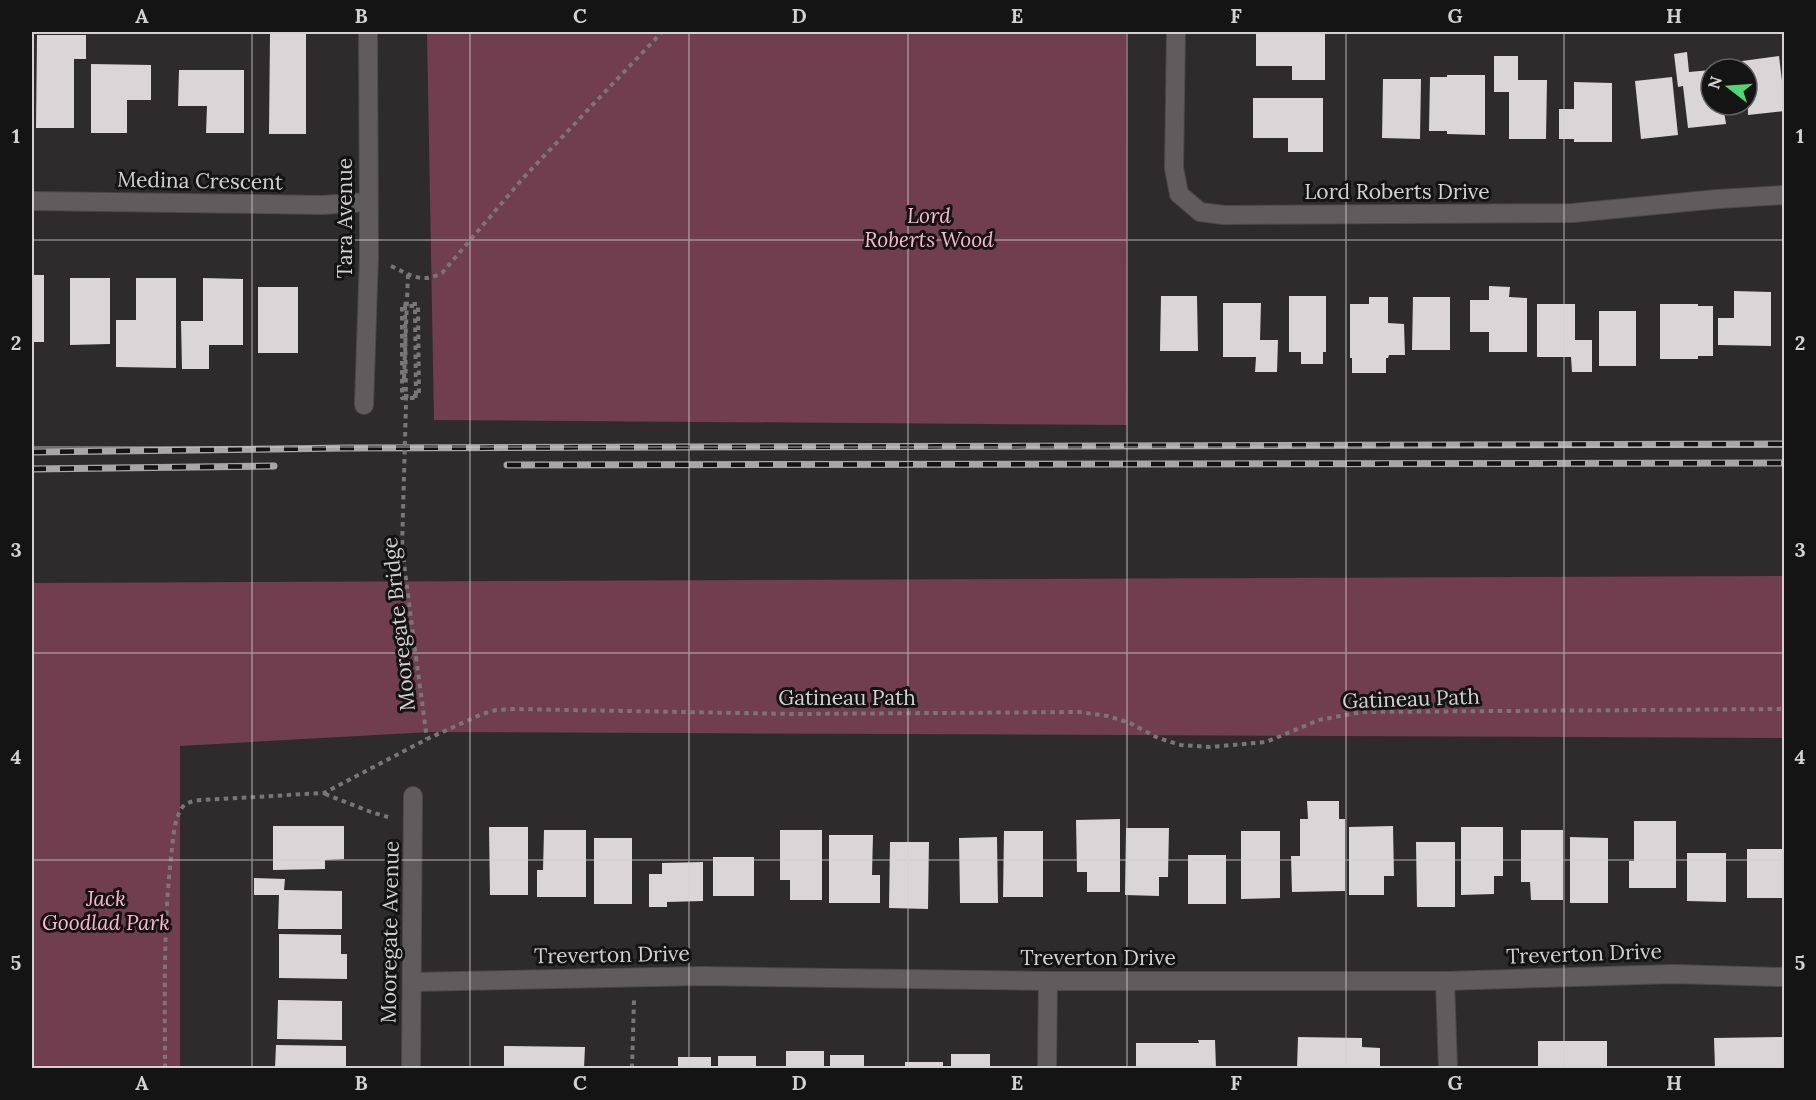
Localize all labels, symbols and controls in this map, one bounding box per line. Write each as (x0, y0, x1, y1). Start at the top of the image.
text: A (135, 3, 149, 28)
text: B (354, 3, 368, 28)
text: C (573, 3, 587, 28)
text: D (791, 3, 807, 28)
text: E (1011, 3, 1023, 28)
text: F (1230, 3, 1242, 28)
text: G (1447, 3, 1463, 28)
text: H (1666, 3, 1682, 28)
north arrow (1699, 57, 1759, 117)
text: N (1703, 74, 1726, 91)
text: 1 (12, 123, 20, 148)
text: 1 (1796, 123, 1804, 148)
street label: Tara Avenue (331, 158, 358, 278)
street label: Medina Crescent (117, 166, 284, 195)
street label: Lord Roberts Drive (1304, 178, 1490, 205)
park label: Lord Roberts Wood (864, 202, 994, 253)
text: 2 (11, 330, 21, 355)
text: 2 (1795, 330, 1805, 355)
street label: Mooregate Bridge (376, 536, 421, 712)
text: 3 (10, 537, 22, 562)
text: 3 (1794, 537, 1806, 562)
street label: Gatineau Path (1342, 683, 1480, 714)
street label: Gatineau Path (778, 684, 916, 711)
text: 4 (11, 744, 22, 769)
text: 4 (1795, 744, 1806, 769)
street label: Mooregate Avenue (374, 840, 405, 1024)
park label: Jack Goodlad Park (42, 885, 170, 936)
street label: Treverton Drive (1506, 937, 1662, 970)
street label: Treverton Drive (534, 940, 690, 969)
street label: Treverton Drive (1020, 944, 1176, 971)
text: 5 (11, 950, 22, 975)
text: 5 (1795, 950, 1806, 975)
text: A (135, 1070, 149, 1095)
text: B (354, 1070, 368, 1095)
text: C (573, 1070, 587, 1095)
text: D (791, 1070, 807, 1095)
text: E (1011, 1070, 1023, 1095)
text: F (1230, 1070, 1242, 1095)
text: G (1447, 1070, 1463, 1095)
text: H (1666, 1070, 1682, 1095)

